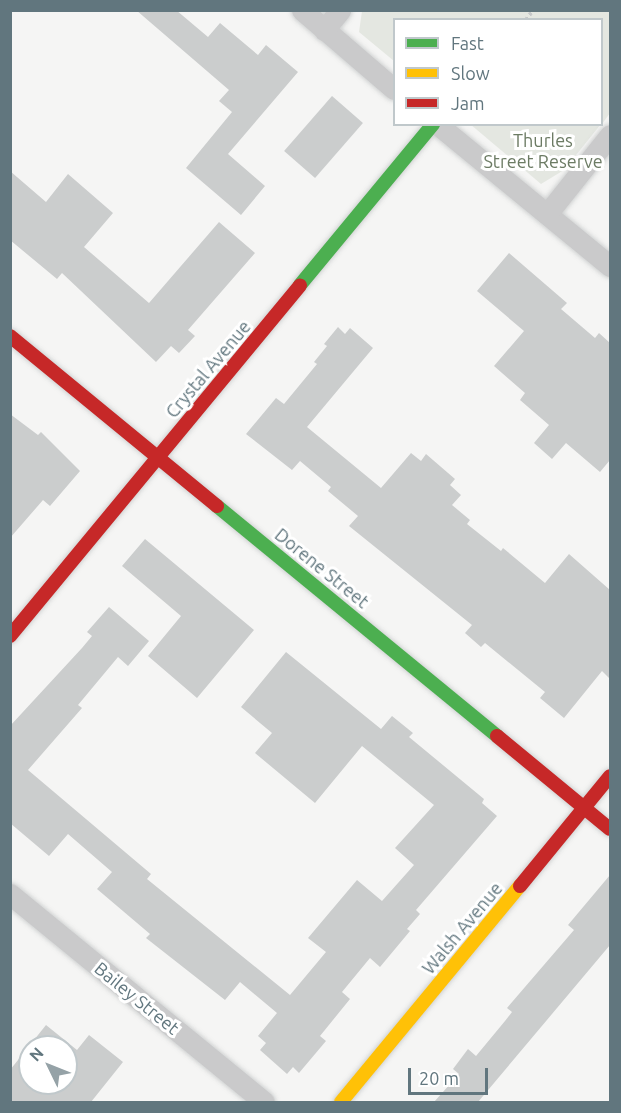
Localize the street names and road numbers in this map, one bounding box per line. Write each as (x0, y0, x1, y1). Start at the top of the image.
street label: Crystal Avenue (161, 316, 255, 422)
street label: Dorene Street (271, 524, 373, 612)
street label: Walsh Avenue (417, 878, 507, 978)
street label: Bailey Street (90, 957, 184, 1039)

